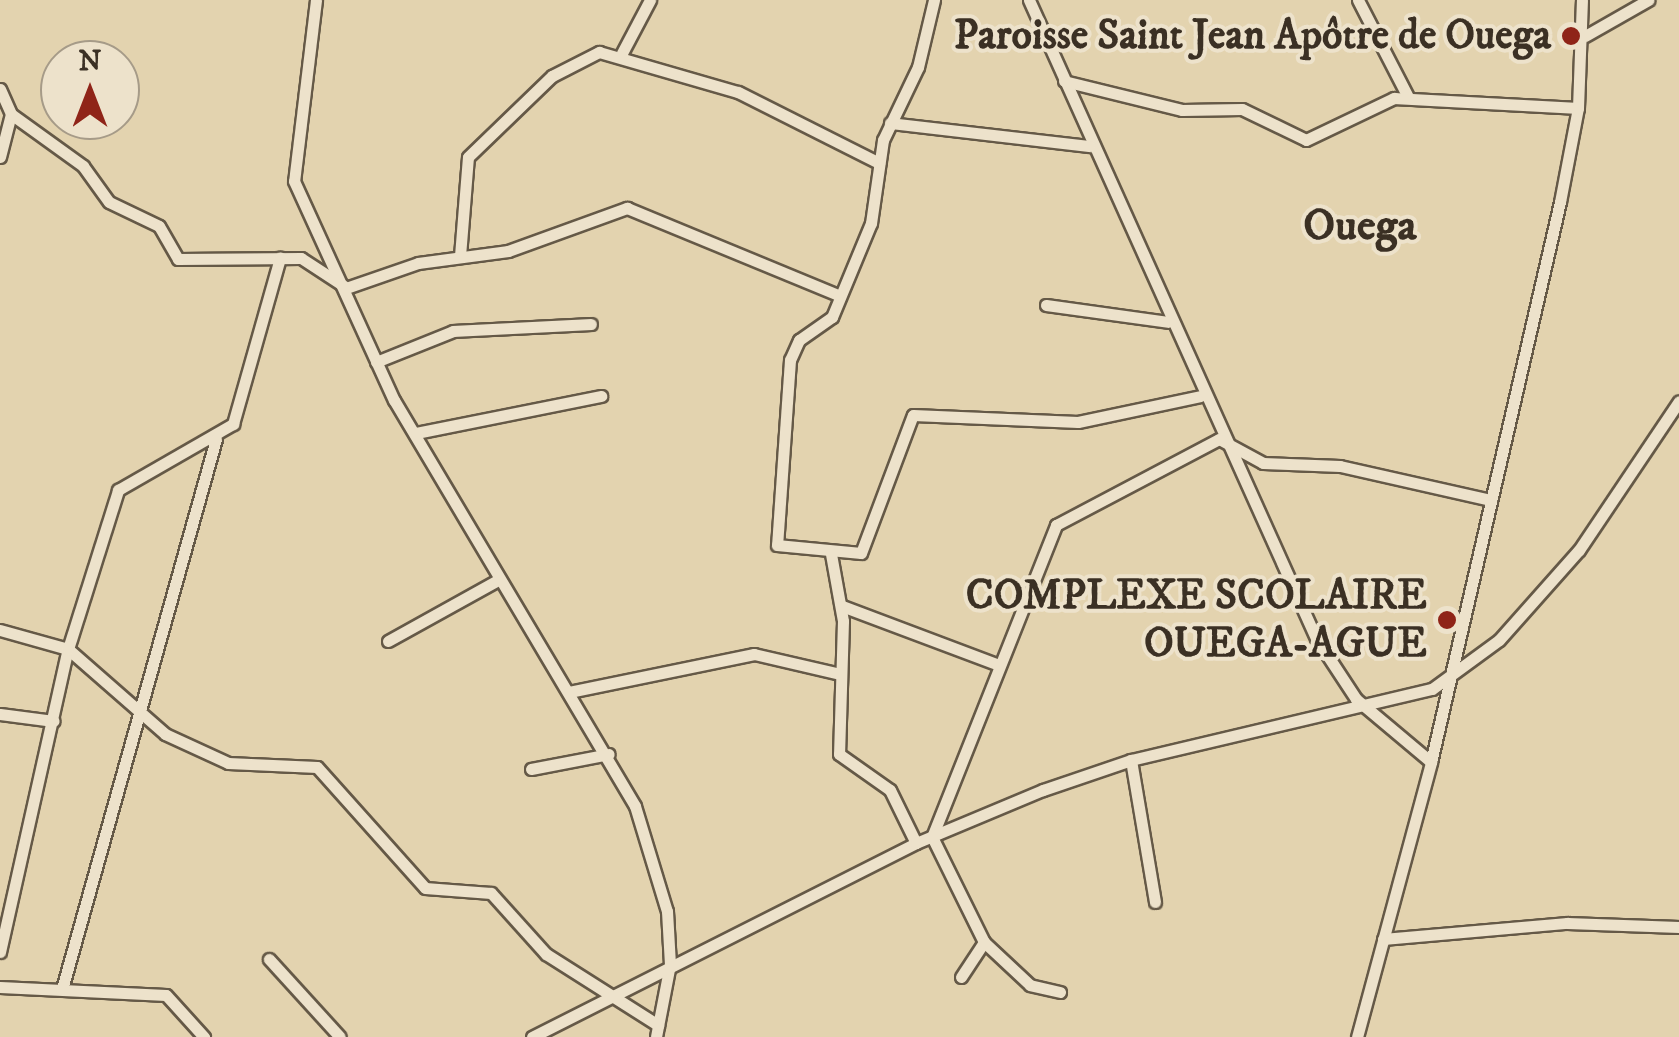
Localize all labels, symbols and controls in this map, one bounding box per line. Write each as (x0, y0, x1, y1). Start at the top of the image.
place label: Paroisse Saint Jean Apôtre de Ouega (954, 11, 1551, 61)
marker: Paroisse Saint Jean Apôtre de Ouega (1560, 25, 1582, 47)
north arrow (40, 40, 140, 140)
text: N (79, 44, 101, 79)
district label: Ouega (1303, 200, 1417, 254)
place label: COMPLEXE SCOLAIRE OUEGA-AGUE (966, 571, 1427, 670)
marker: COMPLEXE SCOLAIRE OUEGA-AGUE (1436, 609, 1458, 631)

